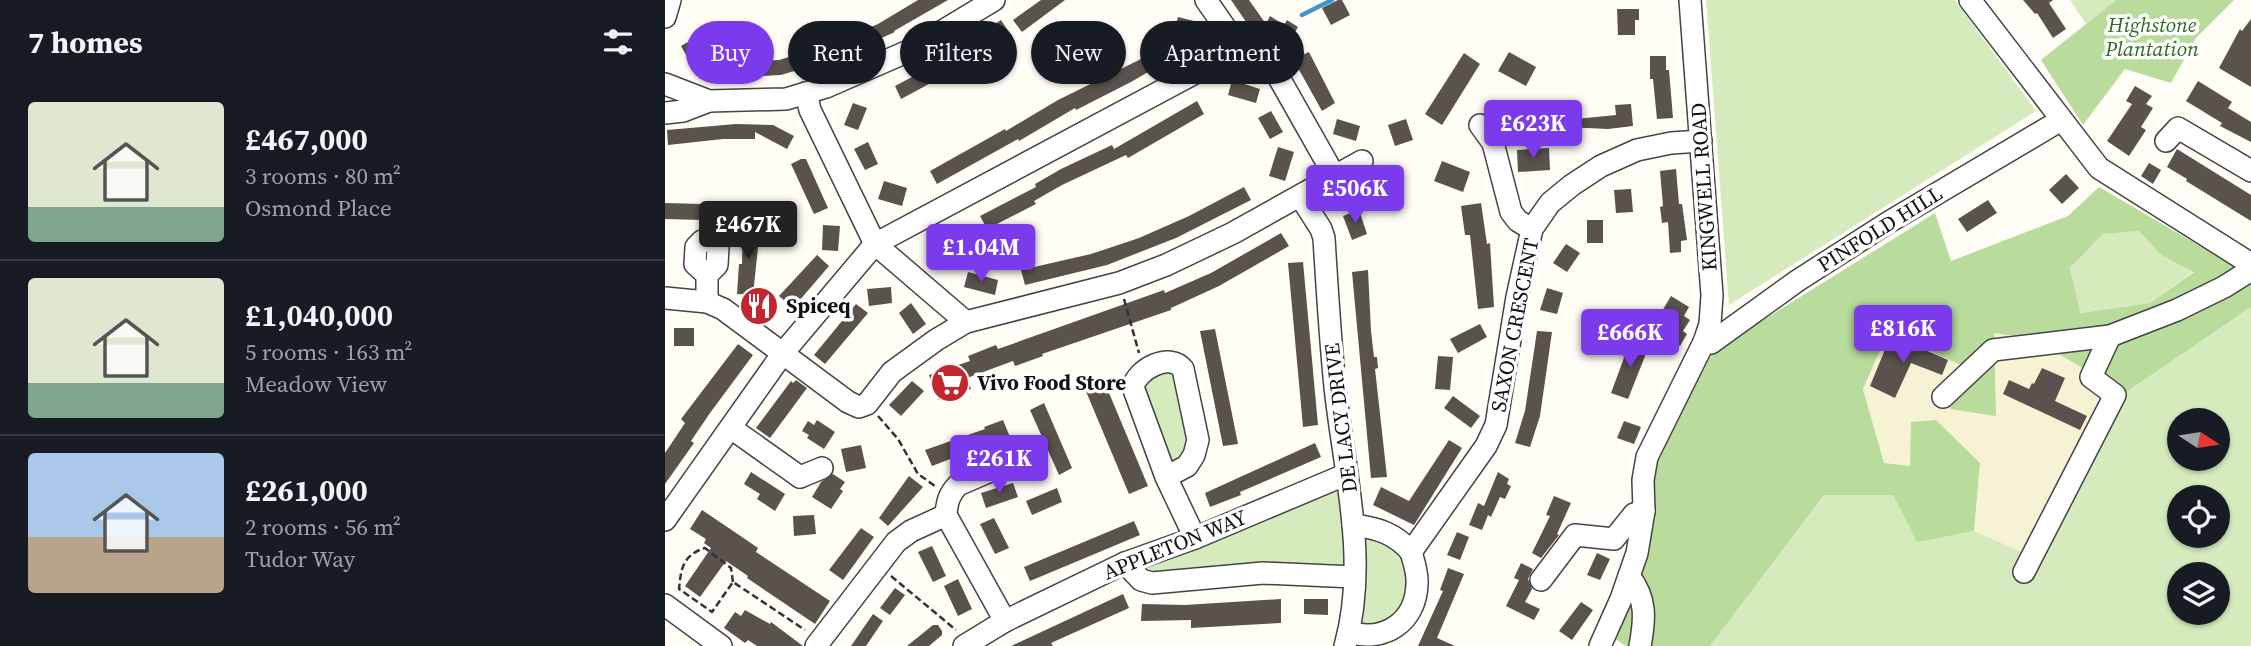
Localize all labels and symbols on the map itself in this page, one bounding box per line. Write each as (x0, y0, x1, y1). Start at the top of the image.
park label: Highstone Plantation (2104, 10, 2199, 63)
pin: £623K (1484, 100, 1582, 160)
street label: KINGWELL ROAD (1683, 102, 1724, 272)
pin: £506K (1306, 166, 1404, 225)
street label: PINFOLD HILL (1812, 179, 1948, 279)
pin: £467K (699, 202, 797, 261)
pin: £1.04M (924, 224, 1038, 284)
street label: SAXON CRESCENT (1483, 235, 1546, 414)
restaurant icon: Spiceq (738, 285, 780, 327)
place label: Spiceq (786, 291, 851, 320)
pin: £816K (1854, 306, 1952, 365)
pin: £666K (1581, 310, 1679, 369)
street label: DE LACY DRIVE (1317, 342, 1364, 495)
supermarket icon: Vivo Food Store (929, 362, 971, 404)
place label: Vivo Food Store (977, 368, 1126, 397)
north arrow (2167, 408, 2229, 471)
pin: £261K (950, 435, 1048, 495)
street label: APPLETON WAY (1099, 502, 1252, 587)

